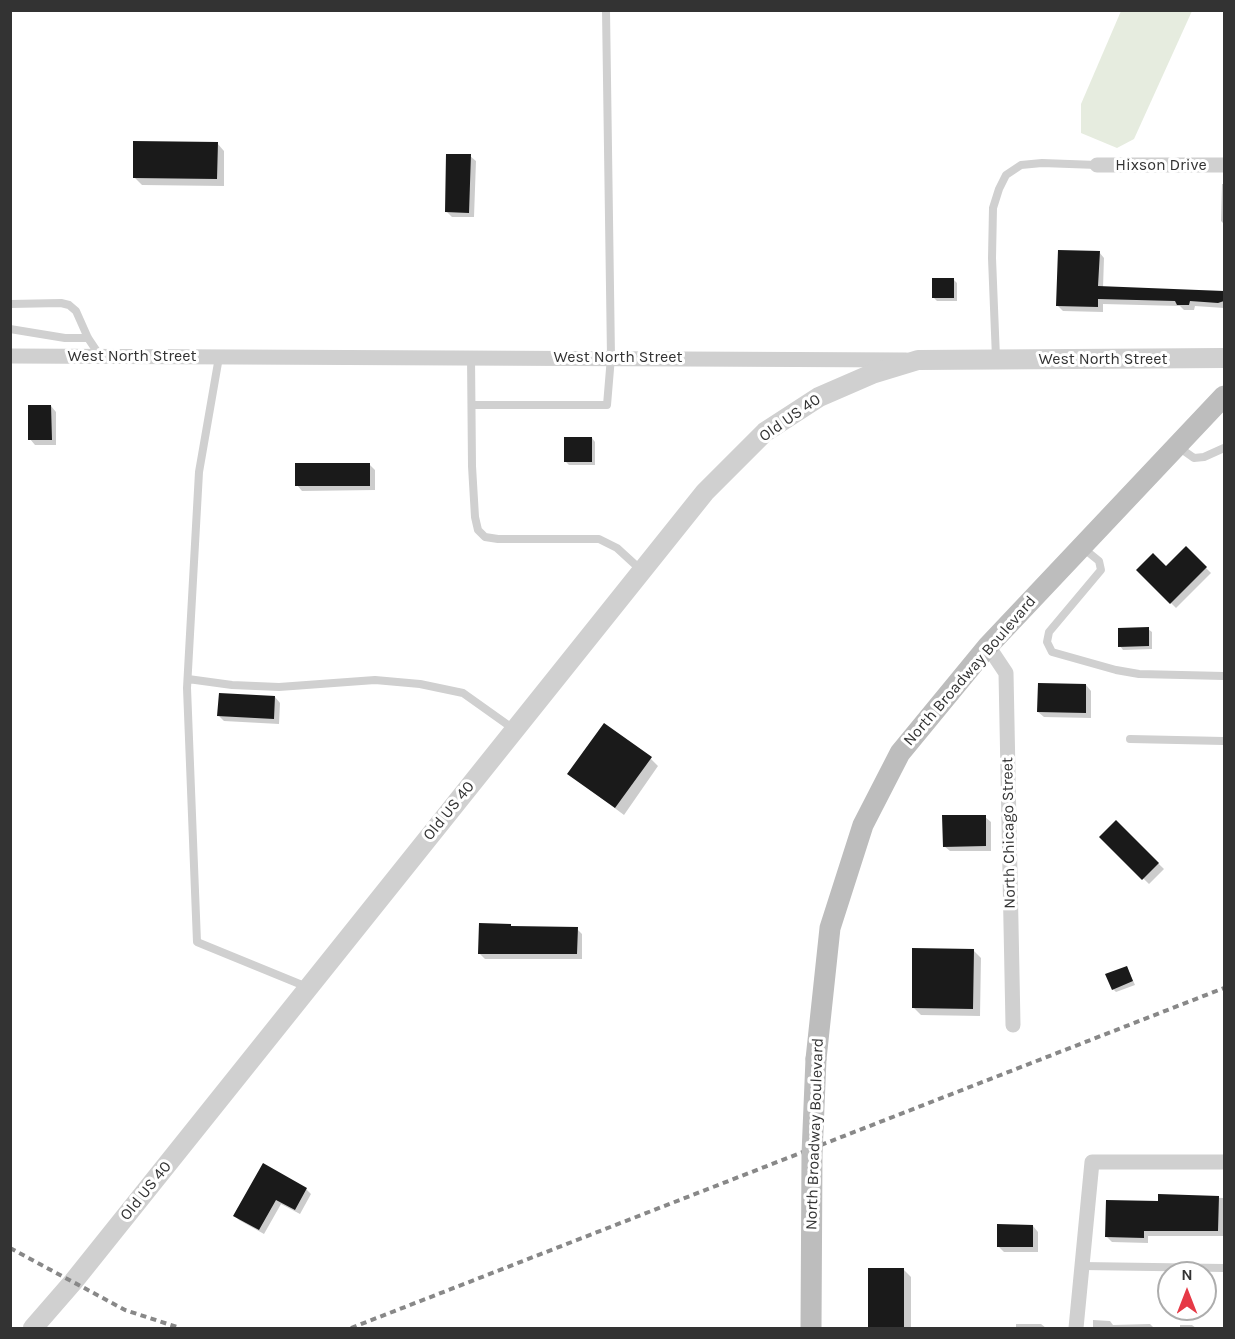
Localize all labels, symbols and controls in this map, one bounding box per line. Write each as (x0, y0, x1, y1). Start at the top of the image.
street label: Hixson Drive (1115, 155, 1207, 175)
street label: West North Street (67, 346, 197, 366)
street label: West North Street (553, 347, 683, 367)
street label: West North Street (1038, 349, 1168, 369)
street label: Old US 40 (756, 390, 824, 446)
street label: North Broadway Boulevard (900, 592, 1040, 750)
street label: North Chicago Street (998, 757, 1020, 909)
street label: Old US 40 (419, 778, 479, 844)
street label: North Broadway Boulevard (802, 1037, 828, 1231)
street label: Old US 40 (116, 1158, 176, 1224)
north arrow (1157, 1261, 1217, 1321)
text: N (1181, 1265, 1193, 1284)

